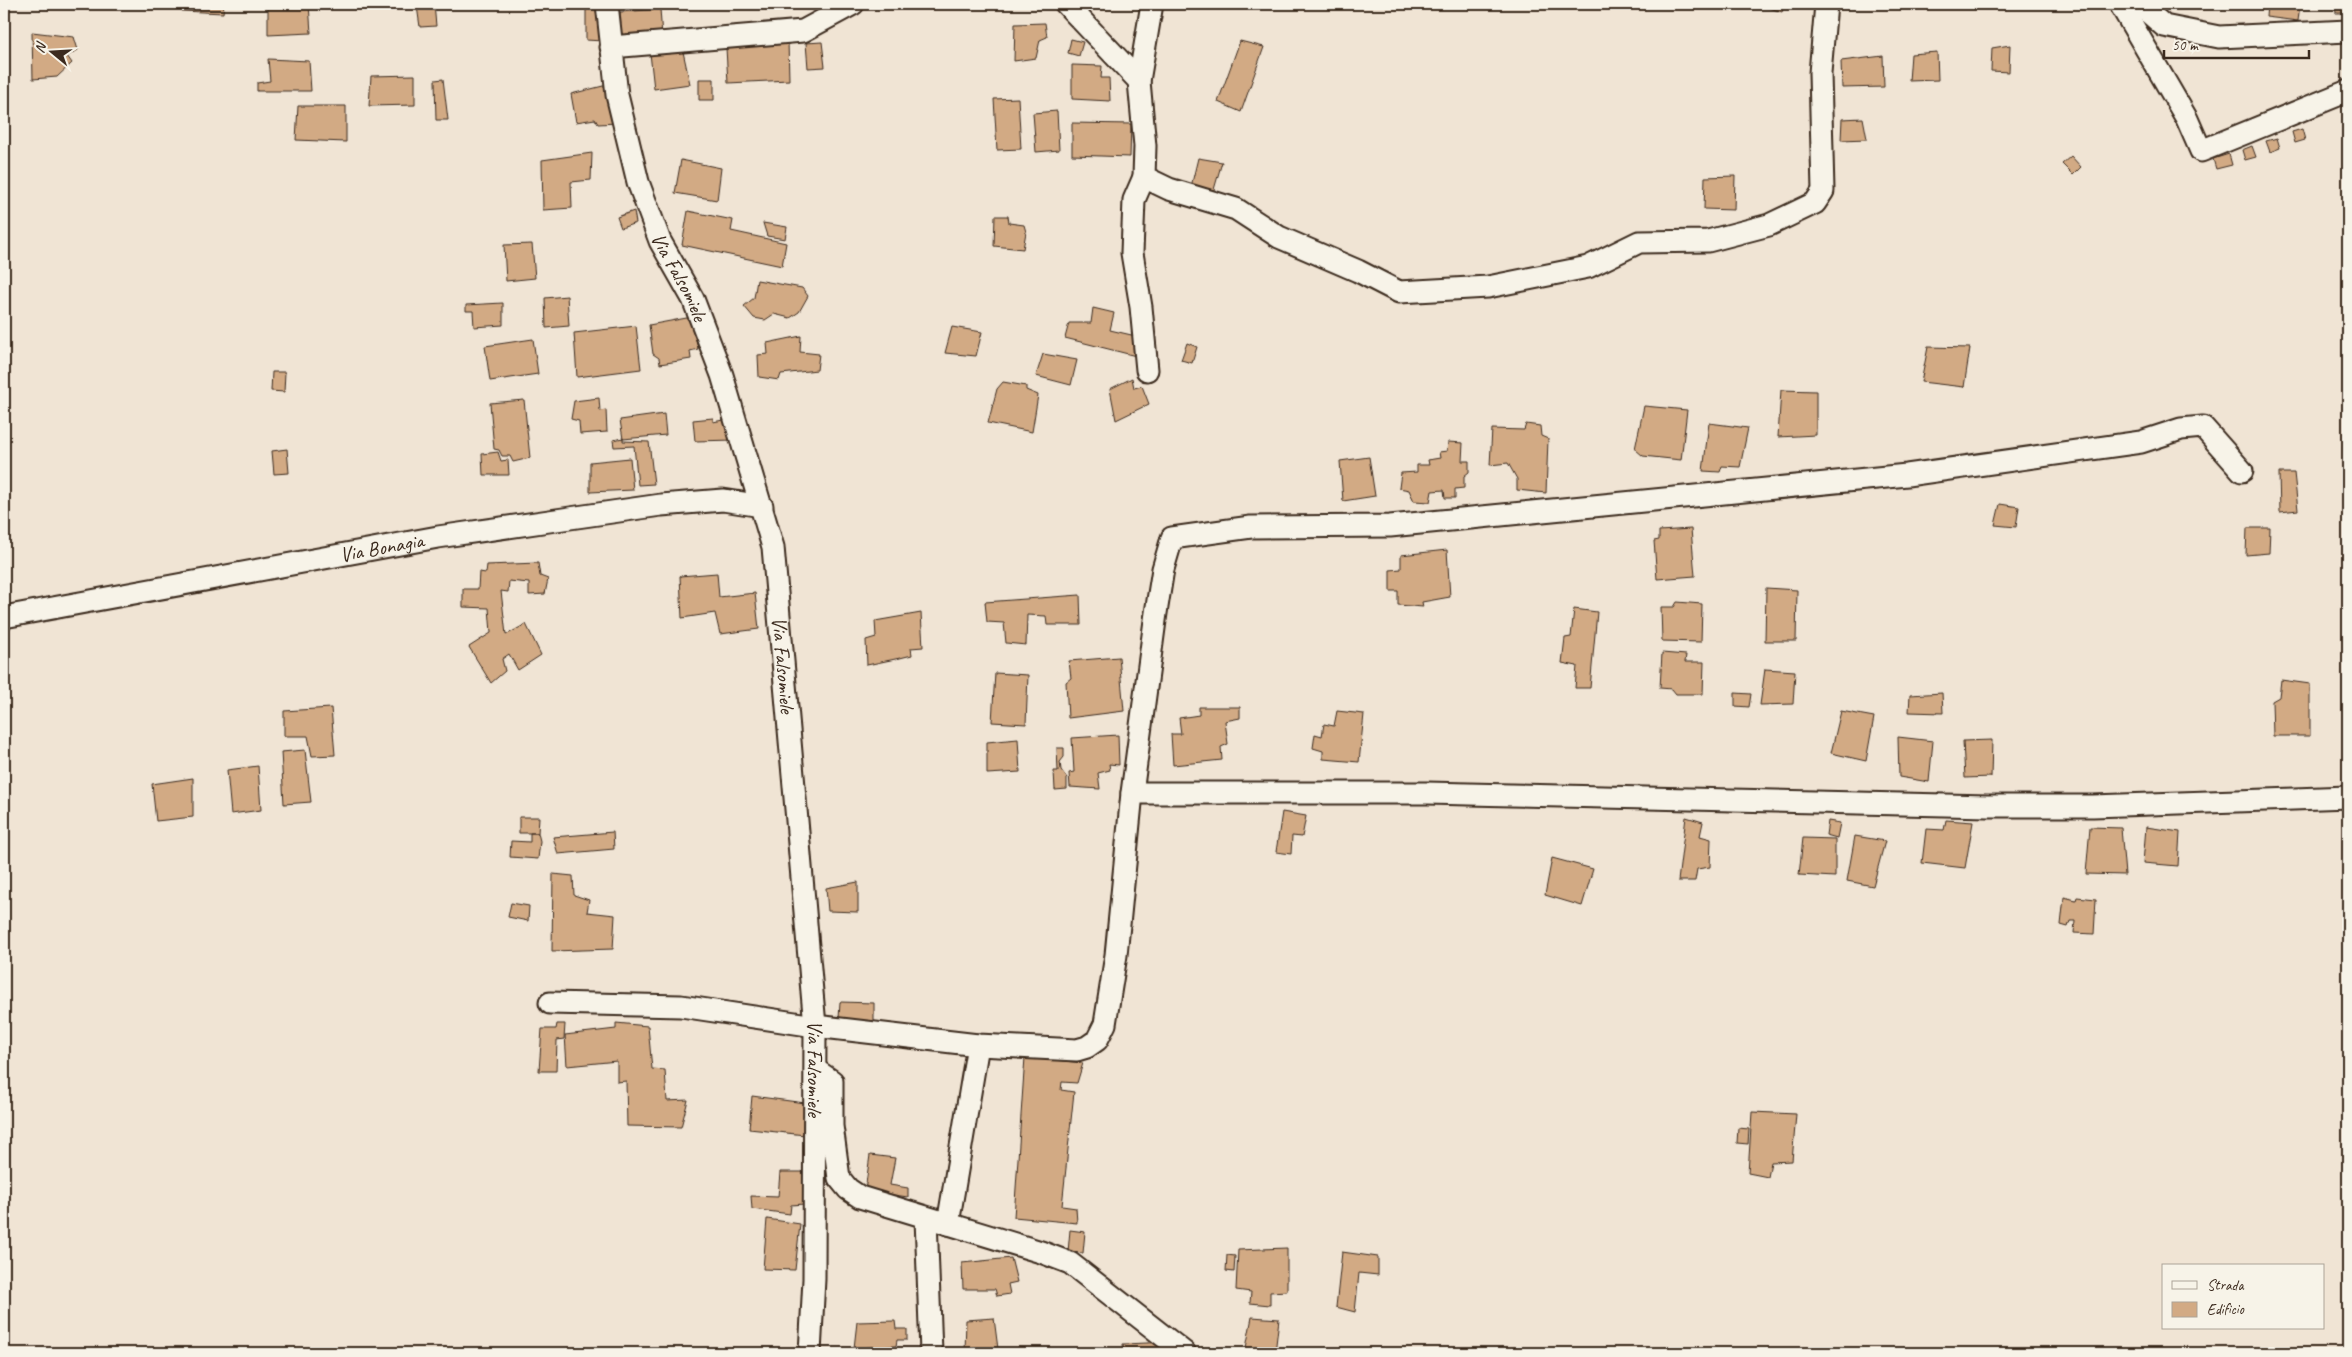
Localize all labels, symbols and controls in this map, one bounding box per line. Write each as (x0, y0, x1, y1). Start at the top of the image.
north arrow (28, 28, 78, 78)
scale bar (2164, 28, 2310, 60)
text: 50 m (2172, 36, 2199, 55)
text: N (31, 39, 50, 55)
street label: Via Falsomiele (645, 230, 714, 327)
street label: Via Bonagia (338, 527, 428, 568)
street label: Via Falsomiele (766, 616, 801, 716)
street label: Via Falsomiele (802, 1019, 829, 1119)
legend (2162, 1264, 2324, 1330)
text: Strada (2207, 1276, 2244, 1295)
text: Edificio (2207, 1300, 2245, 1319)

